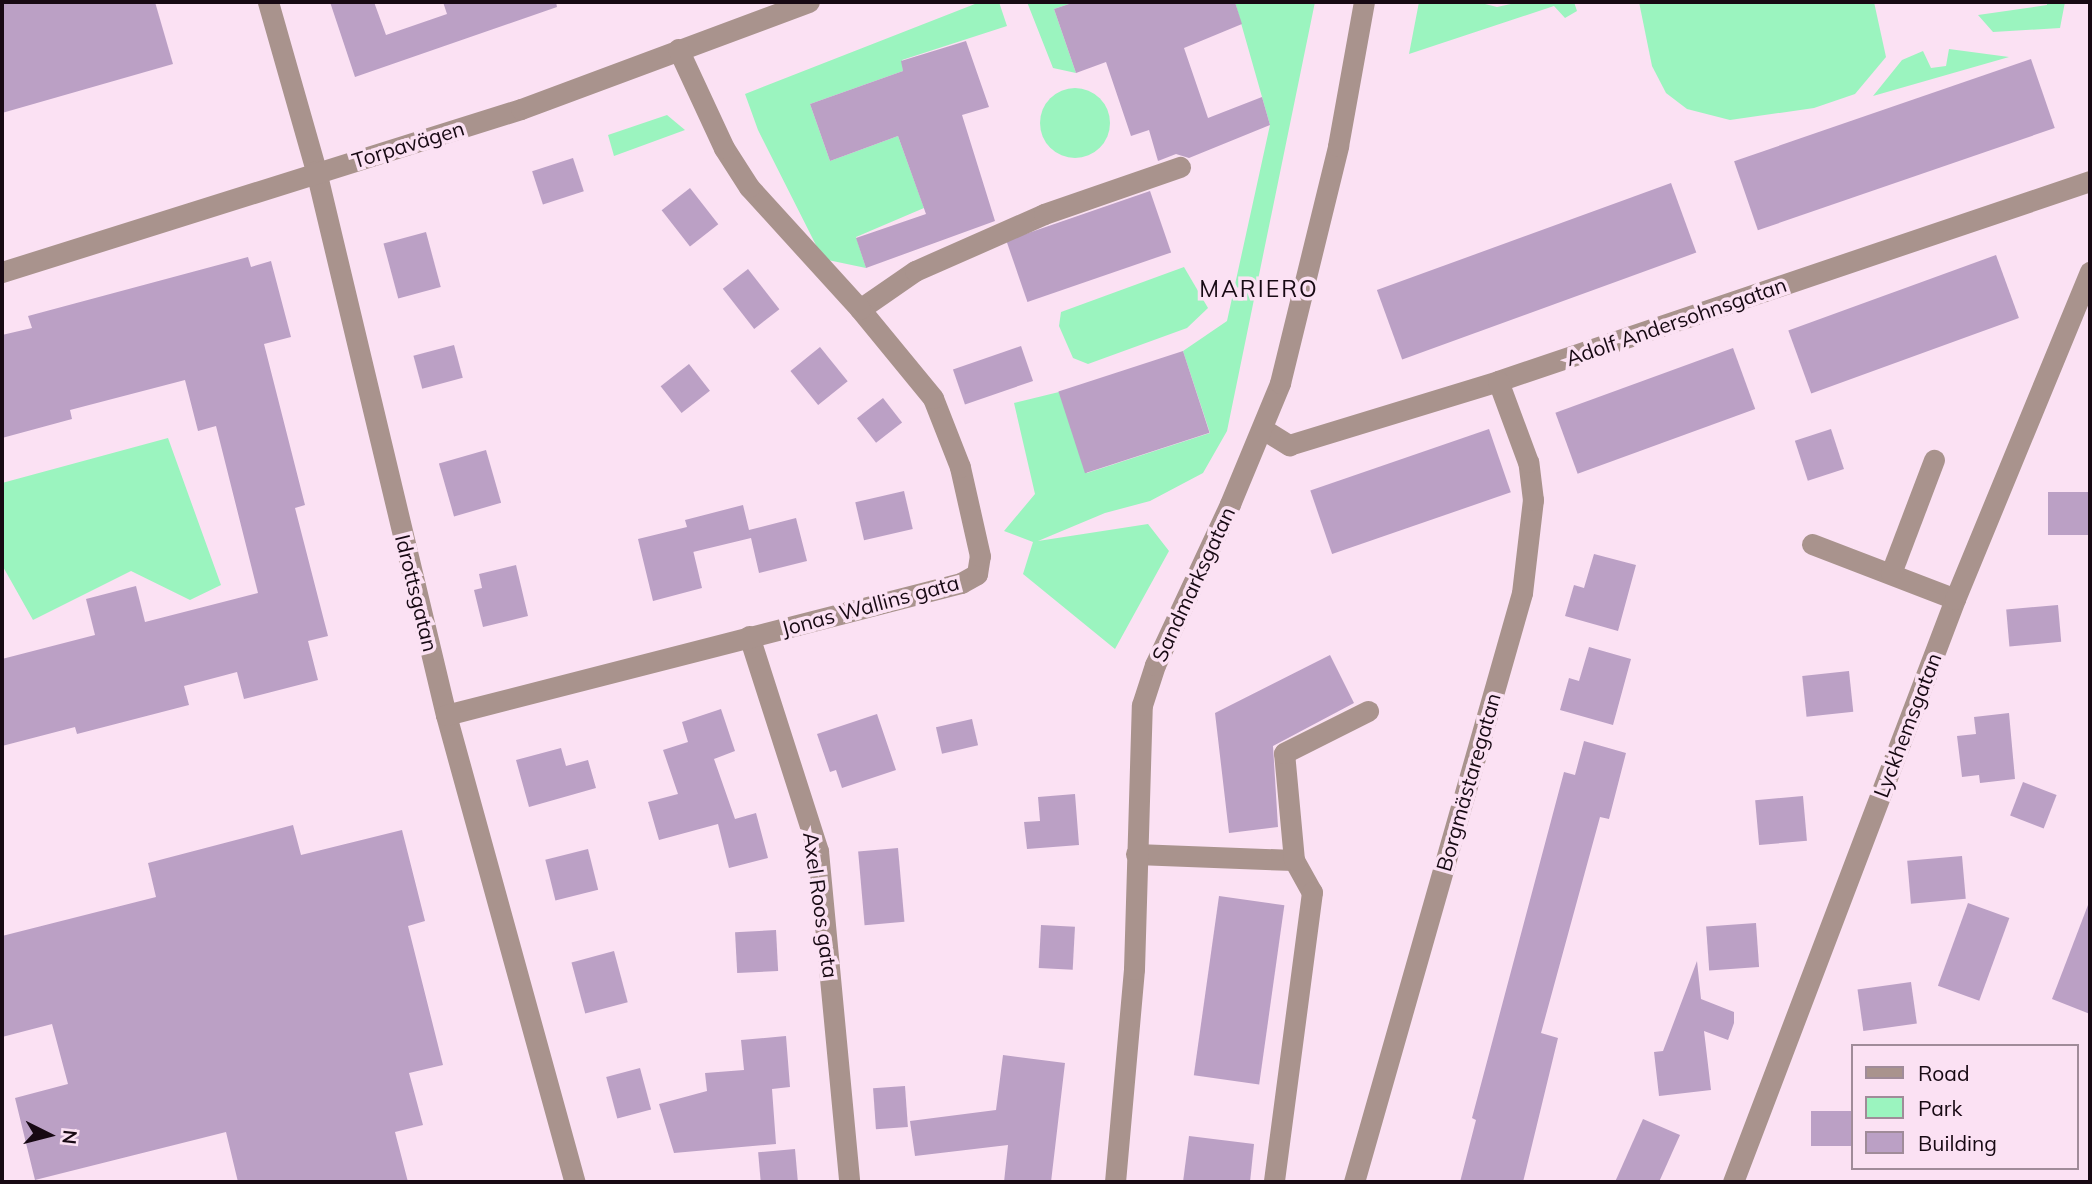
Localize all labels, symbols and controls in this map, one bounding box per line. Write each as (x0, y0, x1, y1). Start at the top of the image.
street label: Torpavägen (349, 115, 467, 173)
street label: Adolf Andersohnsgatan (1562, 271, 1790, 371)
district label: MARIERO (1200, 275, 1318, 303)
street label: Sandmarksgatan (1146, 503, 1240, 665)
street label: Idrottsgatan (390, 532, 444, 654)
street label: Jonas Wallins gata (778, 569, 962, 641)
street label: Lyckhemsgatan (1868, 649, 1946, 801)
street label: Borgmästaregatan (1431, 690, 1505, 874)
street label: Axel Roos gata (798, 830, 844, 980)
legend (1850, 1044, 2078, 1170)
text: Road (1918, 1060, 1969, 1086)
text: Park (1918, 1095, 1962, 1121)
north arrow (14, 1100, 84, 1170)
text: N (57, 1129, 83, 1146)
text: Building (1918, 1130, 1997, 1156)

